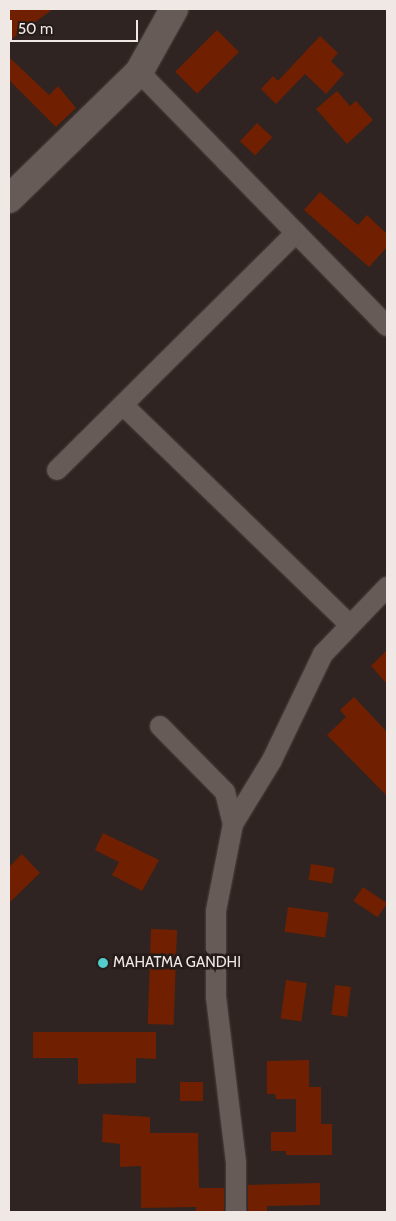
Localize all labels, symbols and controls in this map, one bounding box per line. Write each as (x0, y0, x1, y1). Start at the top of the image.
scale bar (12, 10, 140, 42)
text: 50 m (18, 20, 53, 38)
place label: MAHATMA GANDHI (113, 954, 241, 972)
marker: MAHATMA GANDHI (97, 957, 109, 969)

